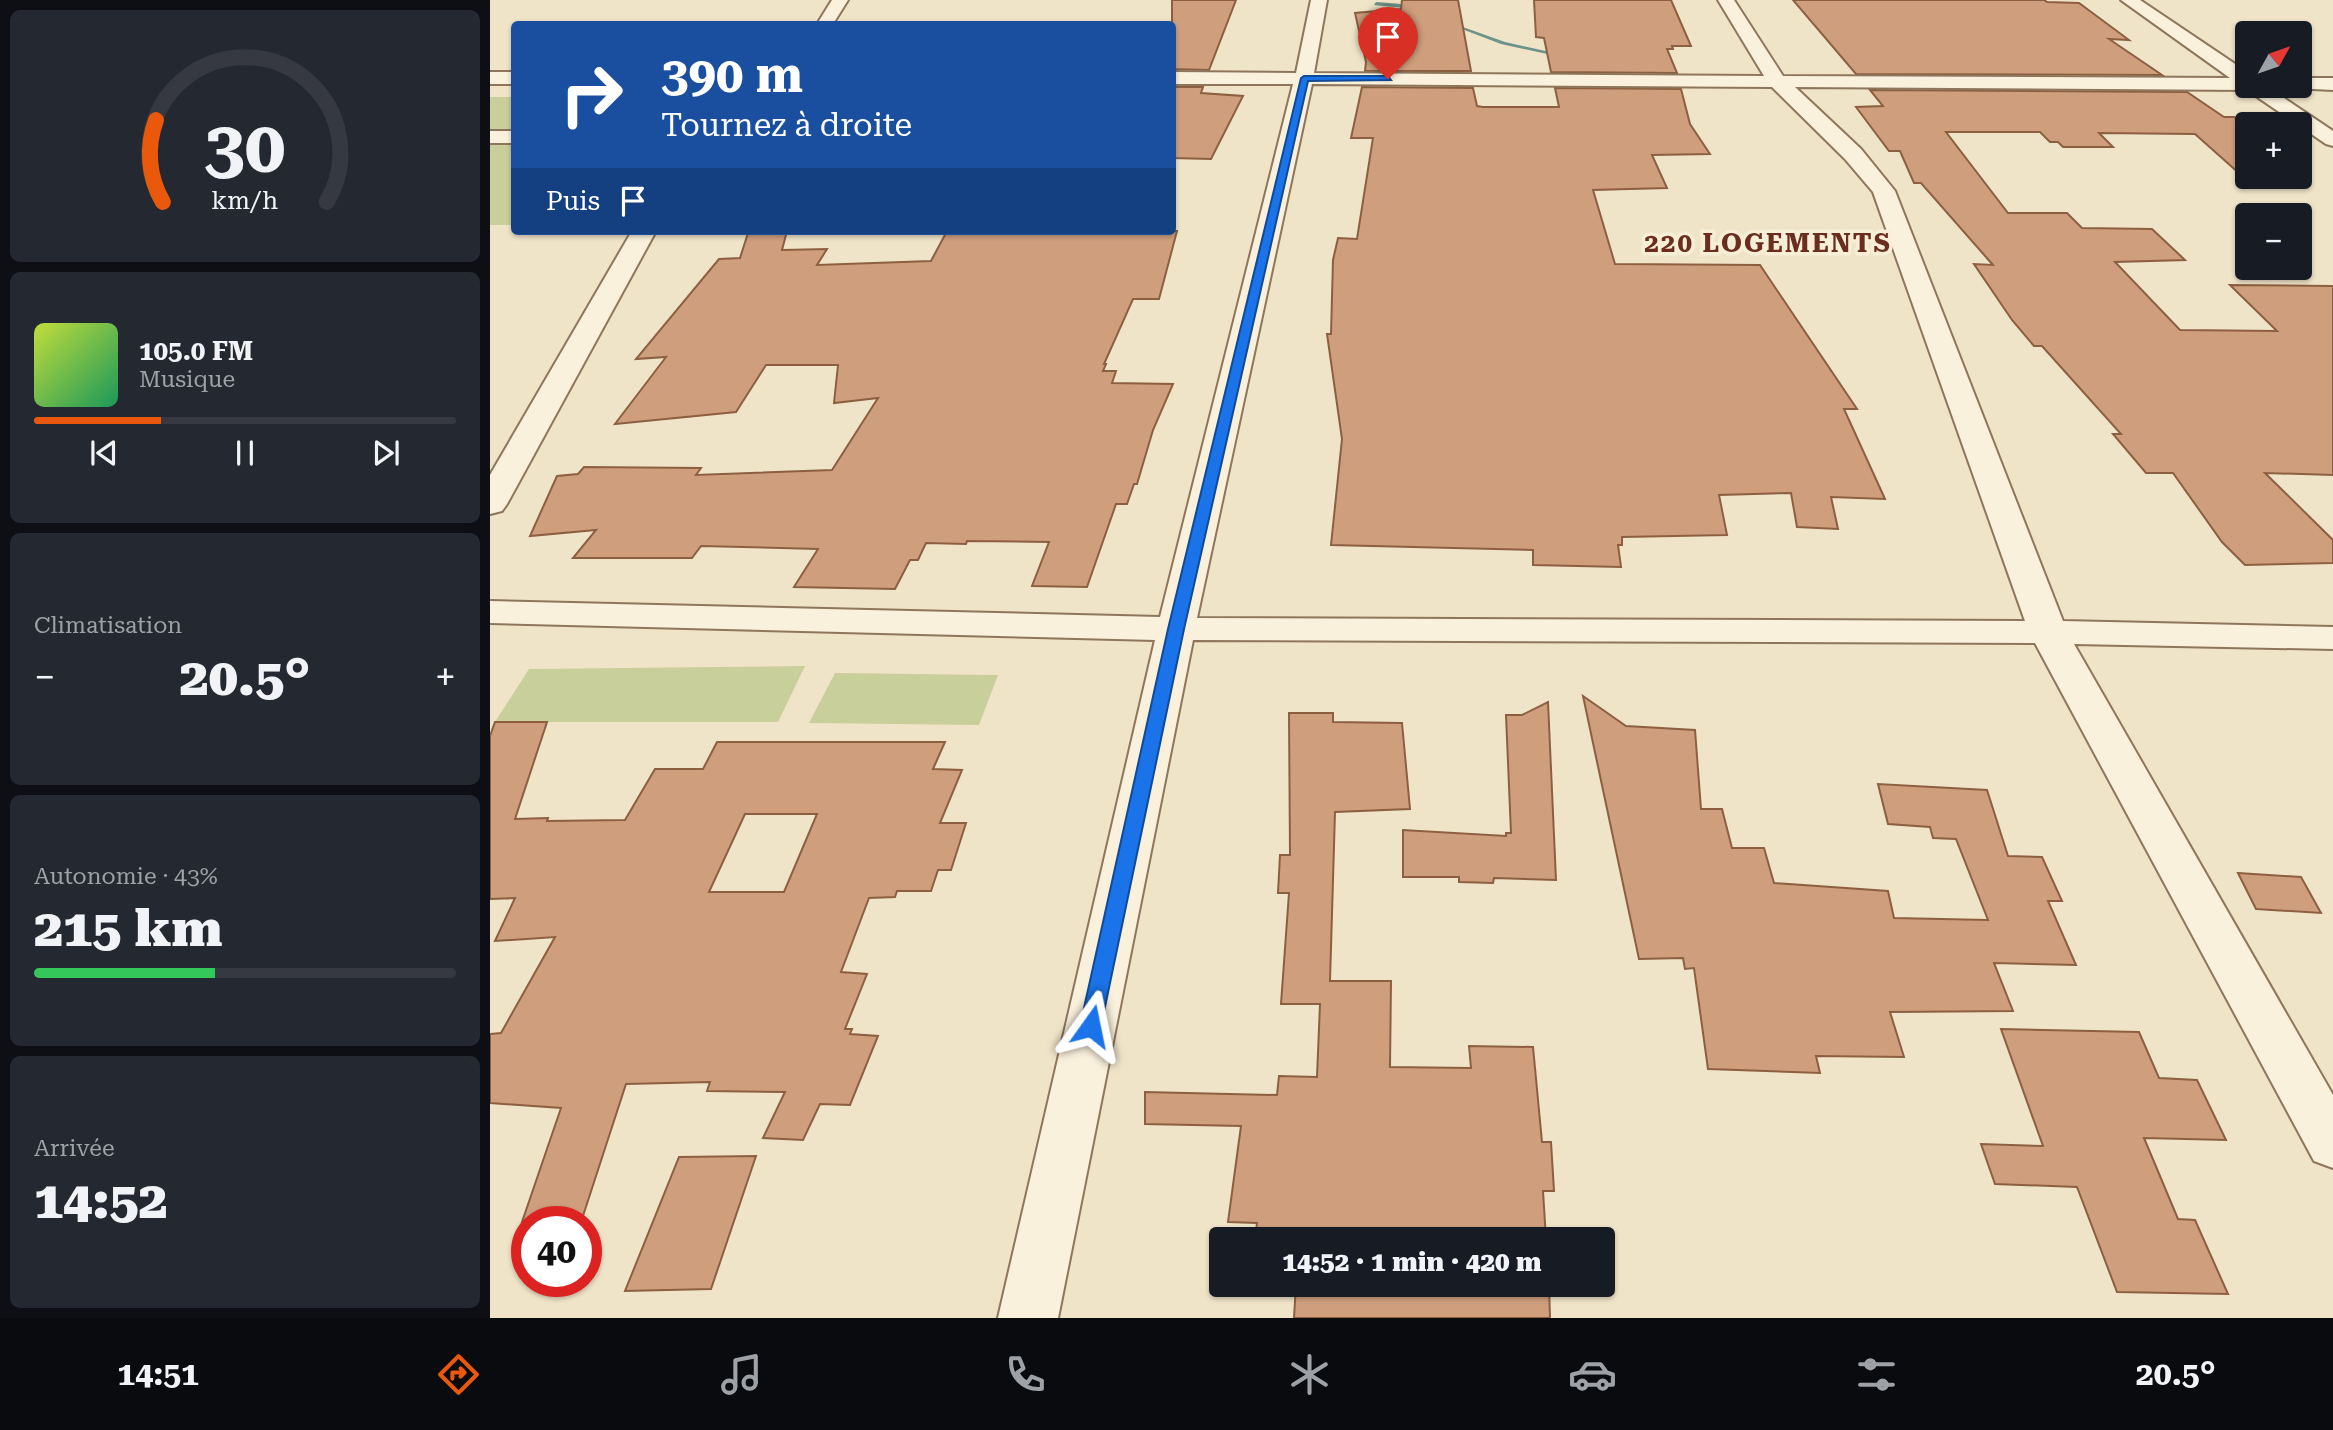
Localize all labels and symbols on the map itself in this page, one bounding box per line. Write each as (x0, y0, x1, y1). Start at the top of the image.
pin (1358, 7, 1418, 79)
north arrow (2235, 21, 2312, 98)
district label: 220 LOGEMENTS (1644, 228, 1892, 258)
position arrow (1054, 989, 1128, 1063)
speed limit sign: 40 (511, 1206, 602, 1297)

